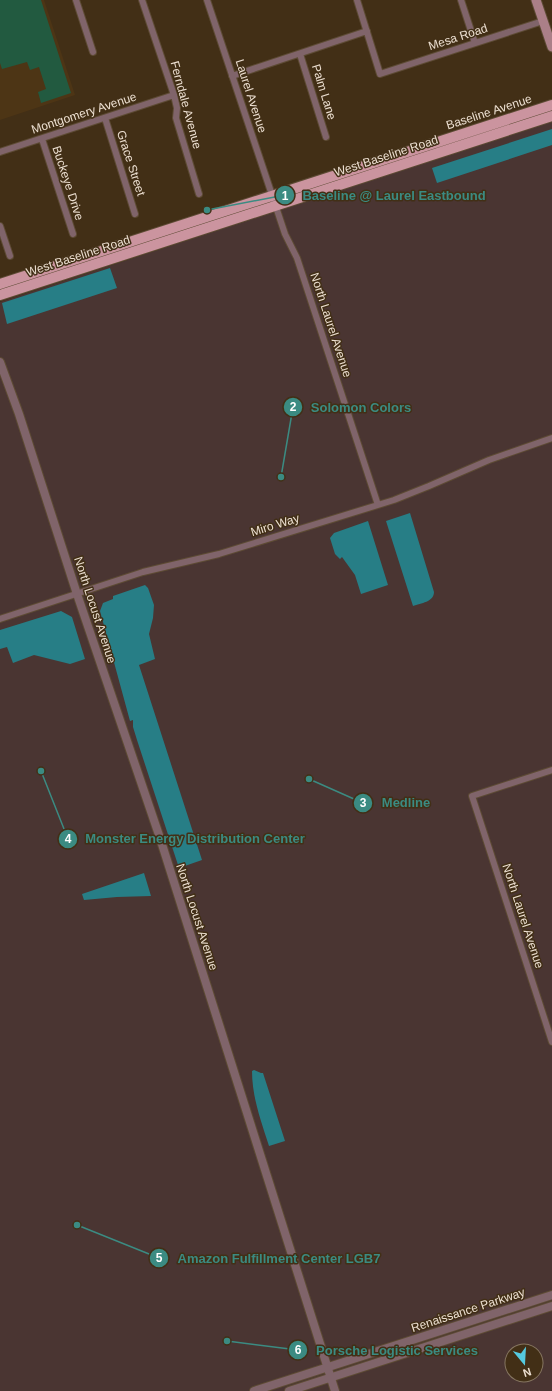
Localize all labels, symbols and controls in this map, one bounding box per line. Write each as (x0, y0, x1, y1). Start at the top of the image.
street label: Mesa Road (427, 21, 489, 53)
street label: Laurel Avenue (233, 57, 270, 135)
street label: Ferndale Avenue (168, 59, 205, 151)
street label: Palm Lane (309, 63, 339, 122)
street label: Montgomery Avenue (30, 89, 139, 137)
street label: Baseline Avenue (444, 91, 534, 132)
street label: Grace Street (114, 128, 148, 198)
street label: West Baseline Road (332, 133, 440, 179)
street label: Buckeye Drive (49, 144, 87, 222)
callout: Baseline @ Laurel Eastbound (275, 183, 494, 208)
text: Baseline @ Laurel Eastbound (302, 188, 486, 203)
text: 1 (282, 189, 289, 203)
street label: West Baseline Road (24, 233, 132, 279)
street label: North Laurel Avenue (307, 271, 355, 379)
callout: Solomon Colors (283, 394, 419, 419)
text: 2 (290, 400, 297, 414)
text: Solomon Colors (311, 400, 411, 415)
street label: Miro Way (249, 511, 301, 539)
street label: North Locust Avenue (71, 555, 119, 665)
callout: Medline (353, 790, 438, 815)
text: Medline (382, 795, 430, 810)
text: 3 (360, 796, 367, 810)
callout: Monster Energy Distribution Center (58, 826, 313, 851)
text: Monster Energy Distribution Center (85, 831, 305, 846)
text: 4 (65, 832, 72, 846)
street label: North Locust Avenue (173, 862, 221, 972)
street label: North Laurel Avenue (499, 862, 547, 970)
callout: Amazon Fulfillment Center LGB7 (149, 1246, 388, 1271)
text: 5 (156, 1251, 163, 1265)
text: Amazon Fulfillment Center LGB7 (178, 1251, 380, 1266)
street label: Renaissance Parkway (409, 1285, 527, 1335)
callout: Porsche Logistic Services (288, 1338, 486, 1363)
text: 6 (295, 1343, 302, 1357)
text: Porsche Logistic Services (316, 1343, 478, 1358)
north arrow (504, 1343, 544, 1383)
text: N (521, 1366, 533, 1379)

